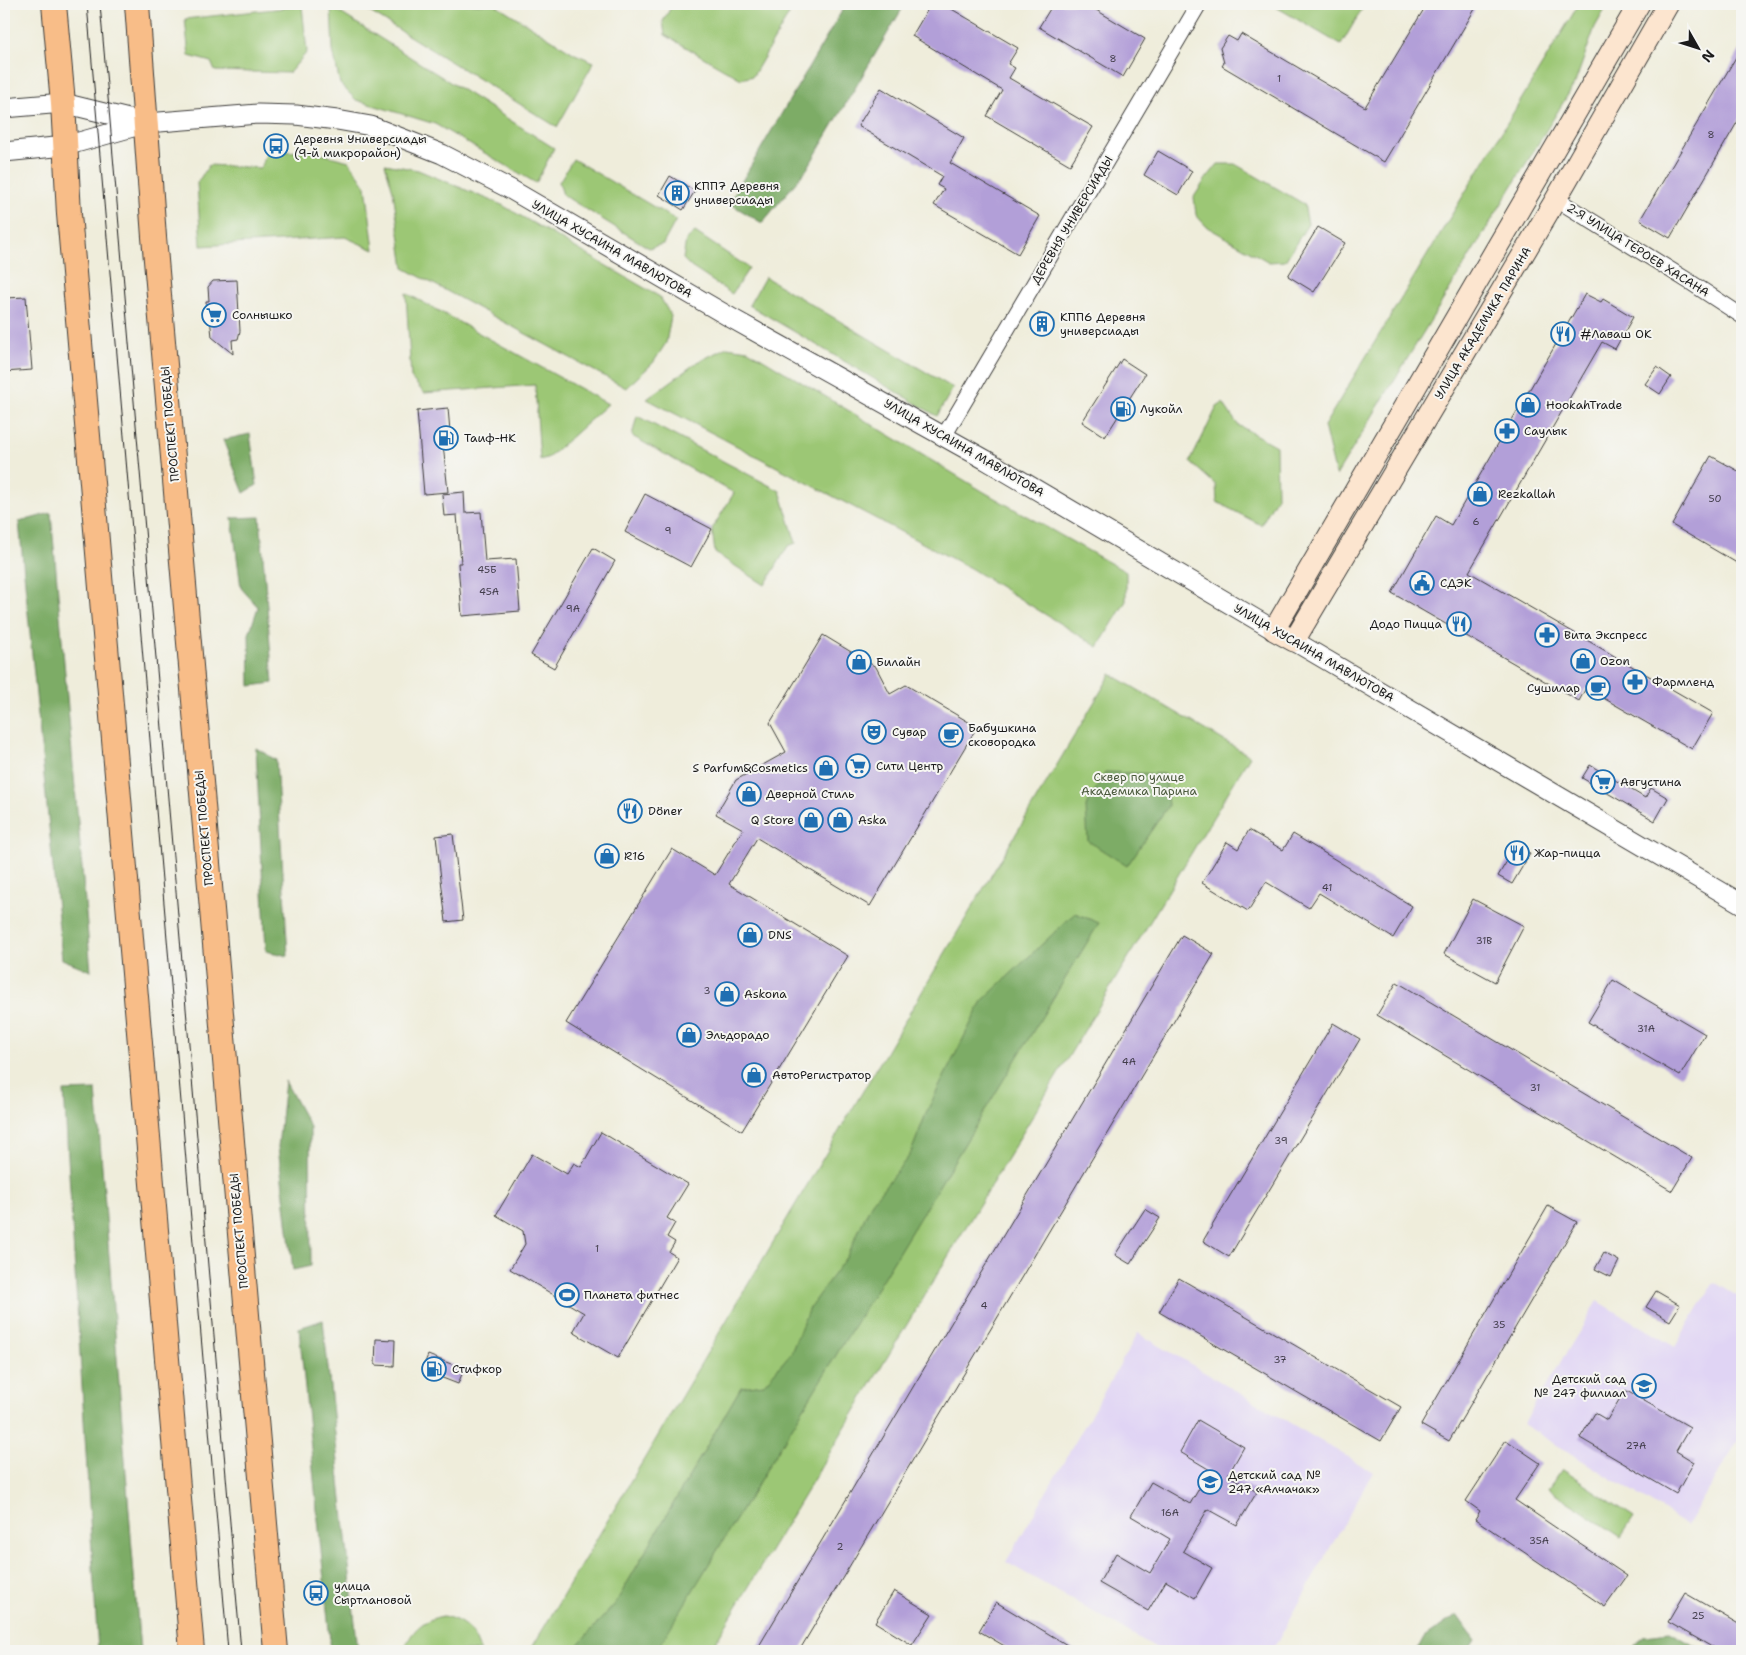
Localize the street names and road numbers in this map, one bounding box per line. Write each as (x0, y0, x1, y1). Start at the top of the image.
street label: ДЕРЕВНЯ УНИВЕРСИАДЫ (1027, 153, 1117, 287)
street label: УЛИЦА ХУСАИНА МАВЛЮТОВА (529, 196, 695, 302)
street label: 2-Я УЛИЦА ГЕРОЕВ ХАСАНА (1564, 199, 1712, 301)
street label: УЛИЦА АКАДЕМИКА ПАРИНА (1431, 244, 1535, 402)
street label: ПРОСПЕКТ ПОБЕДЫ (157, 366, 183, 482)
street label: УЛИЦА ХУСАИНА МАВЛЮТОВА (881, 395, 1047, 501)
street label: УЛИЦА ХУСАИНА МАВЛЮТОВА (1231, 600, 1397, 706)
street label: ПРОСПЕКТ ПОБЕДЫ (191, 770, 217, 886)
street label: ПРОСПЕКТ ПОБЕДЫ (226, 1173, 252, 1289)

